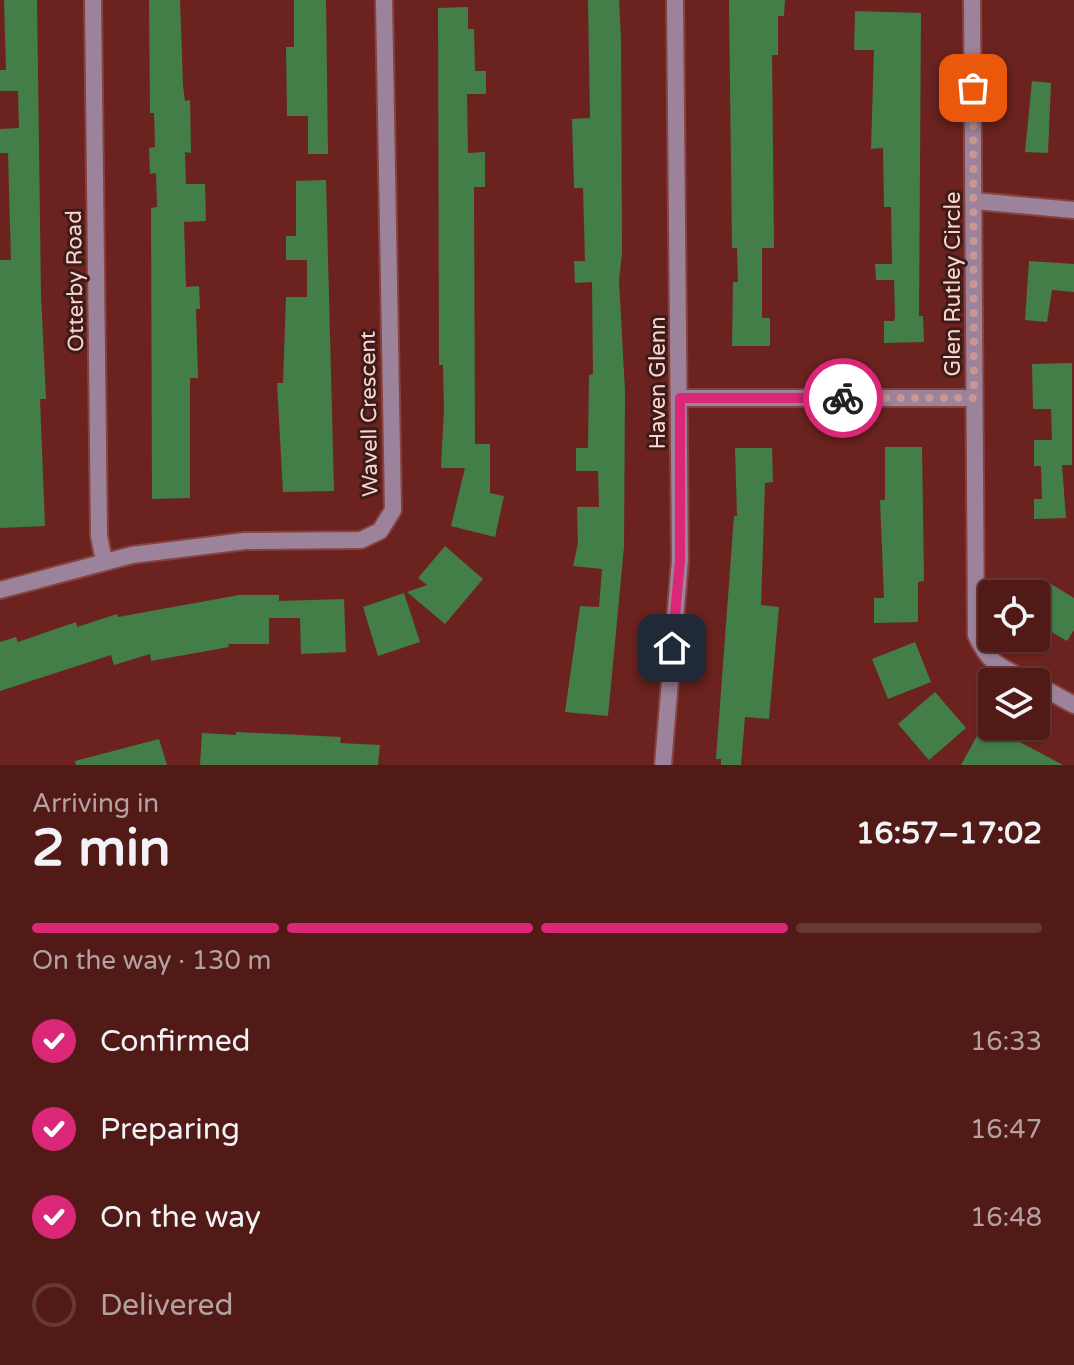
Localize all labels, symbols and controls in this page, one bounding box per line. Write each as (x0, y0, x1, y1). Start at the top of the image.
pin (939, 54, 1007, 122)
icon: bag (951, 66, 995, 110)
street label: Glen Rutley Circle (940, 191, 966, 377)
street label: Otterby Road (61, 210, 89, 352)
street label: Haven Glenn (645, 316, 671, 450)
street label: Wavell Crescent (355, 331, 383, 497)
courier (803, 358, 883, 438)
icon: bike (821, 376, 865, 420)
map controls (978, 580, 1050, 740)
button: locate (978, 580, 1050, 652)
pin (638, 614, 706, 682)
icon: home (650, 626, 694, 670)
button: layers (978, 668, 1050, 740)
text: Arriving in (32, 788, 159, 819)
text: 16:57–17:02 (856, 815, 1042, 852)
text: 2 min (32, 817, 171, 880)
text: On the way · 130 m (32, 945, 271, 976)
icon: check (32, 1019, 76, 1063)
text: Confirmed (100, 1023, 251, 1060)
text: 16:33 (970, 1026, 1042, 1057)
icon: check (32, 1107, 76, 1151)
text: Preparing (100, 1111, 240, 1148)
text: 16:47 (970, 1114, 1042, 1145)
icon: check (32, 1195, 76, 1239)
text: On the way (100, 1199, 261, 1236)
text: 16:48 (970, 1202, 1042, 1233)
text: Delivered (100, 1287, 234, 1324)

